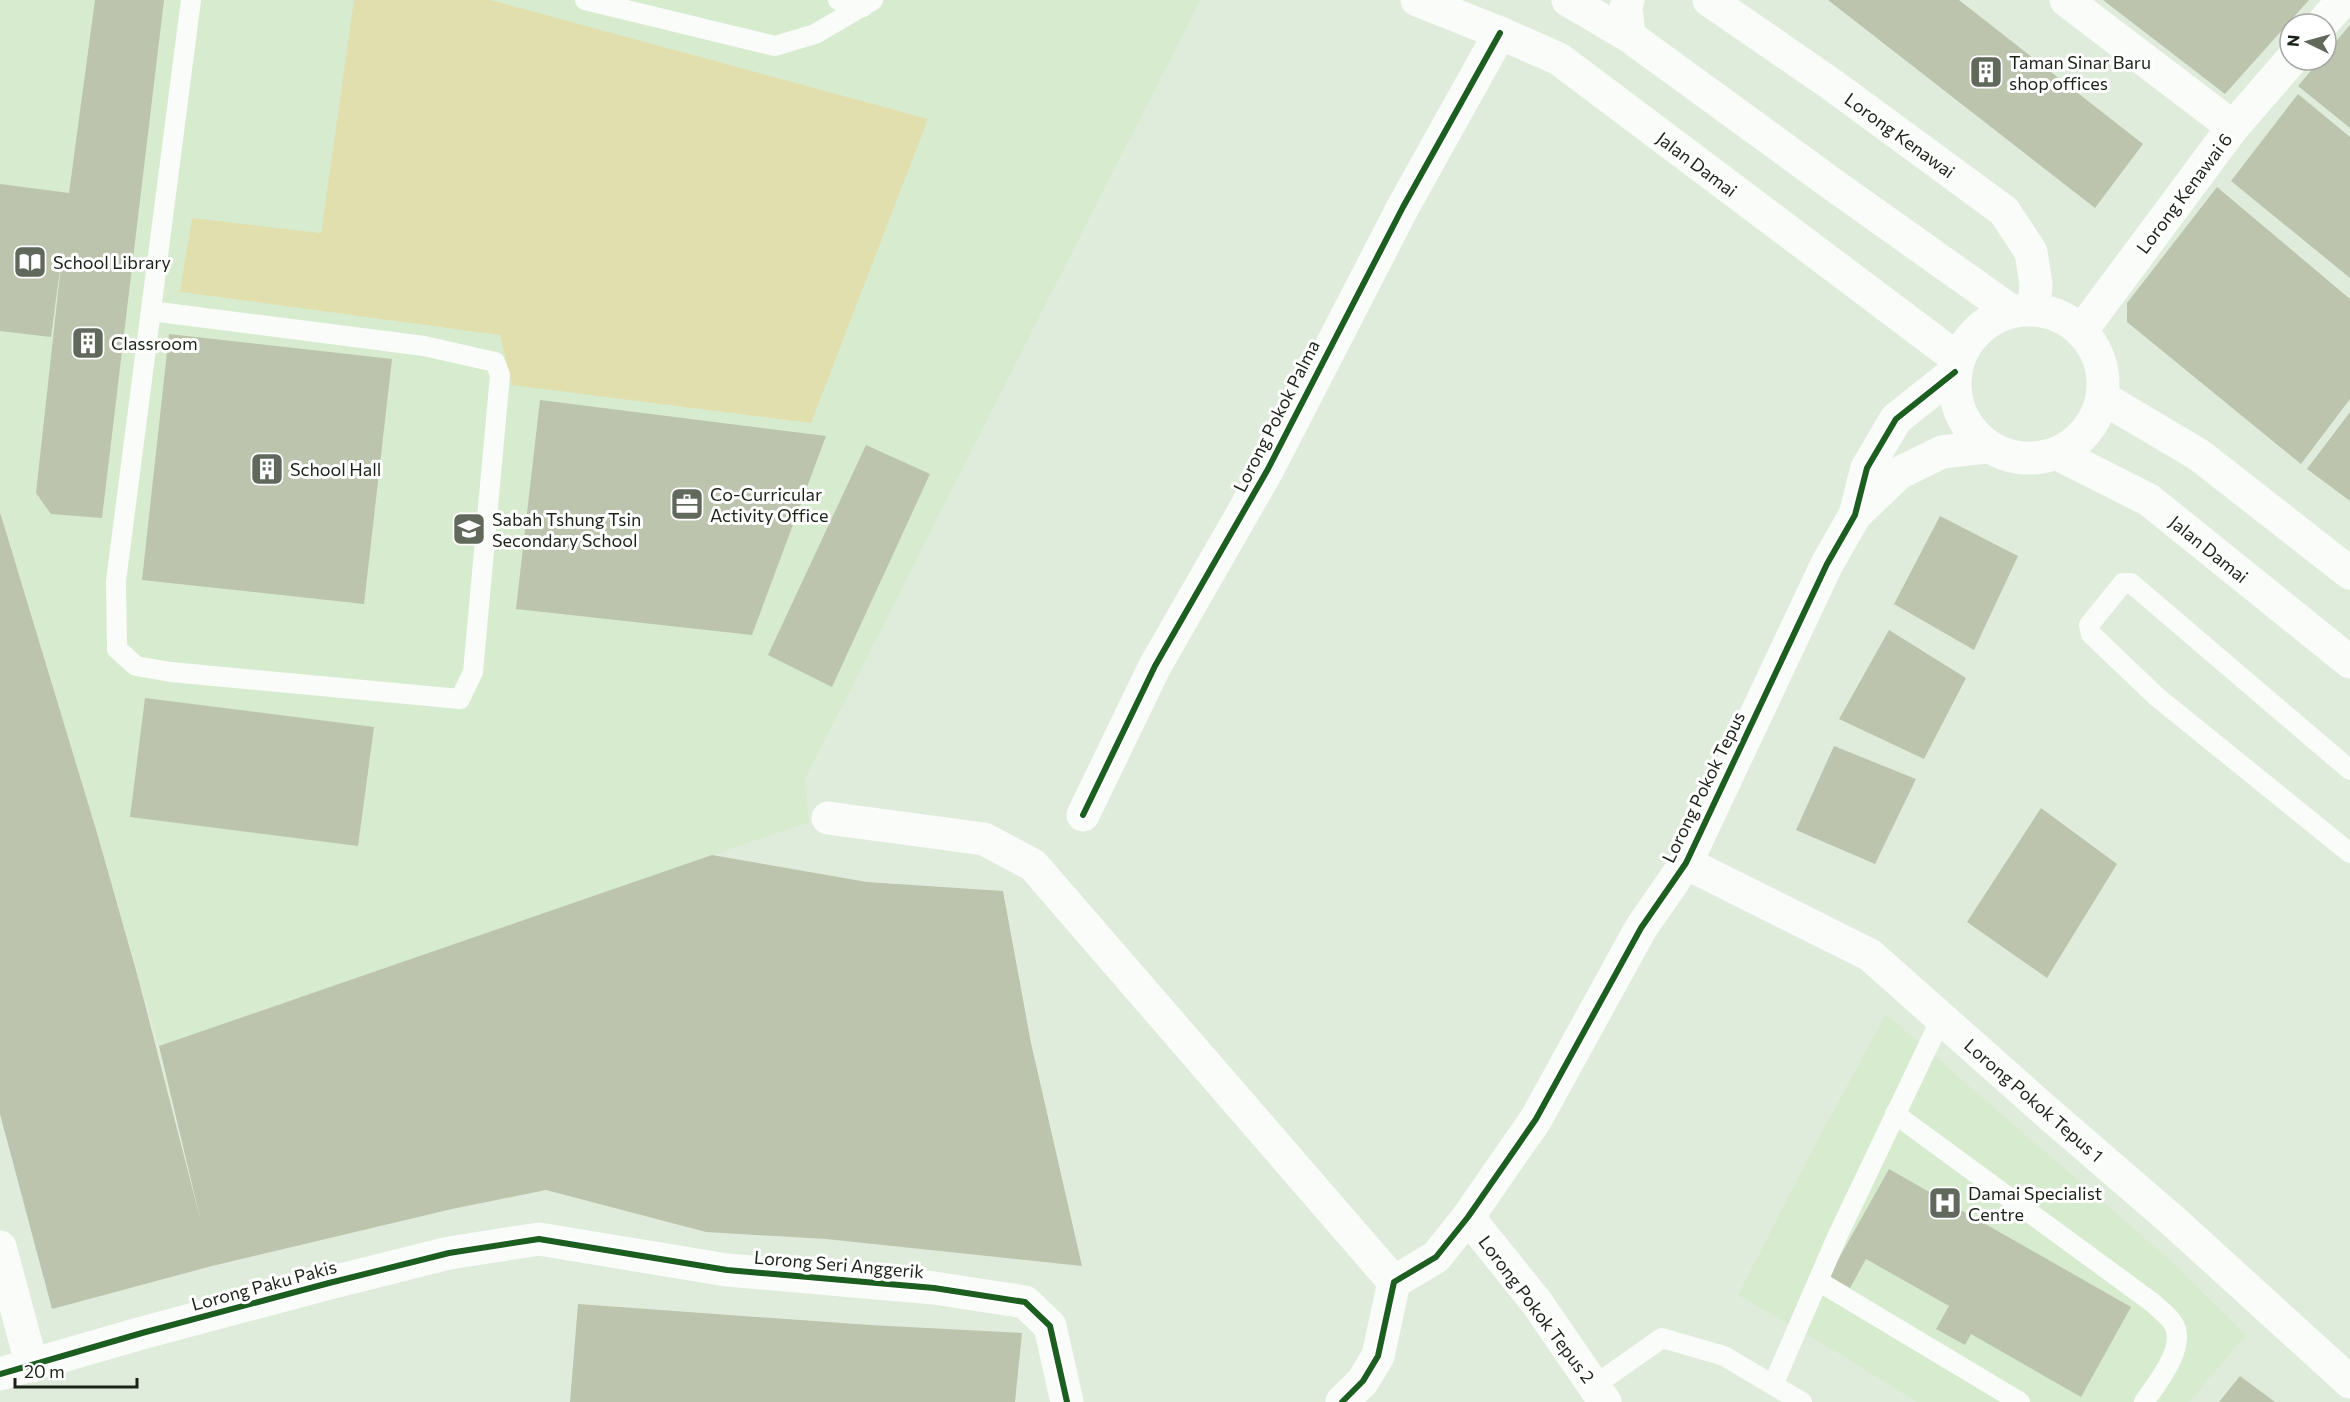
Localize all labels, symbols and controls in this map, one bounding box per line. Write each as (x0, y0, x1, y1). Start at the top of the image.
north arrow (2278, 12, 2338, 72)
text: N (2283, 34, 2303, 47)
place label: Taman Sinar Baru shop offices (2009, 51, 2151, 94)
building icon: Taman Sinar Baru shop offices (1968, 54, 2004, 90)
street label: Lorong Kenawai (1841, 88, 1959, 182)
street label: Jalan Damai (1653, 127, 1741, 201)
street label: Lorong Kenawai 6 (2131, 128, 2237, 258)
library icon: School Library (12, 244, 48, 280)
place label: School Library (53, 251, 171, 273)
building icon: Classroom (70, 325, 106, 361)
place label: Classroom (111, 332, 198, 354)
street label: Lorong Pokok Palma (1228, 336, 1324, 496)
building icon: School Hall (249, 451, 285, 487)
place label: School Hall (290, 458, 381, 480)
place label: Co-Curricular Activity Office (710, 483, 828, 526)
office icon: Co-Curricular Activity Office (669, 486, 705, 522)
place label: Sabah Tshung Tsin Secondary School (492, 508, 641, 551)
school or university icon: Sabah Tshung Tsin Secondary School (451, 511, 487, 547)
street label: Jalan Damai (2165, 511, 2253, 587)
street label: Lorong Pokok Tepus (1657, 708, 1749, 866)
street label: Lorong Pokok Tepus 1 (1960, 1034, 2108, 1166)
place label: Damai Specialist Centre (1968, 1182, 2102, 1225)
hospital icon: Damai Specialist Centre (1927, 1185, 1963, 1221)
street label: Lorong Pokok Tepus 2 (1474, 1231, 1600, 1387)
street label: Lorong Seri Anggerik (753, 1246, 925, 1282)
street label: Lorong Paku Pakis (189, 1255, 339, 1315)
scale bar (15, 1351, 136, 1389)
text: 20 m (24, 1360, 65, 1382)

